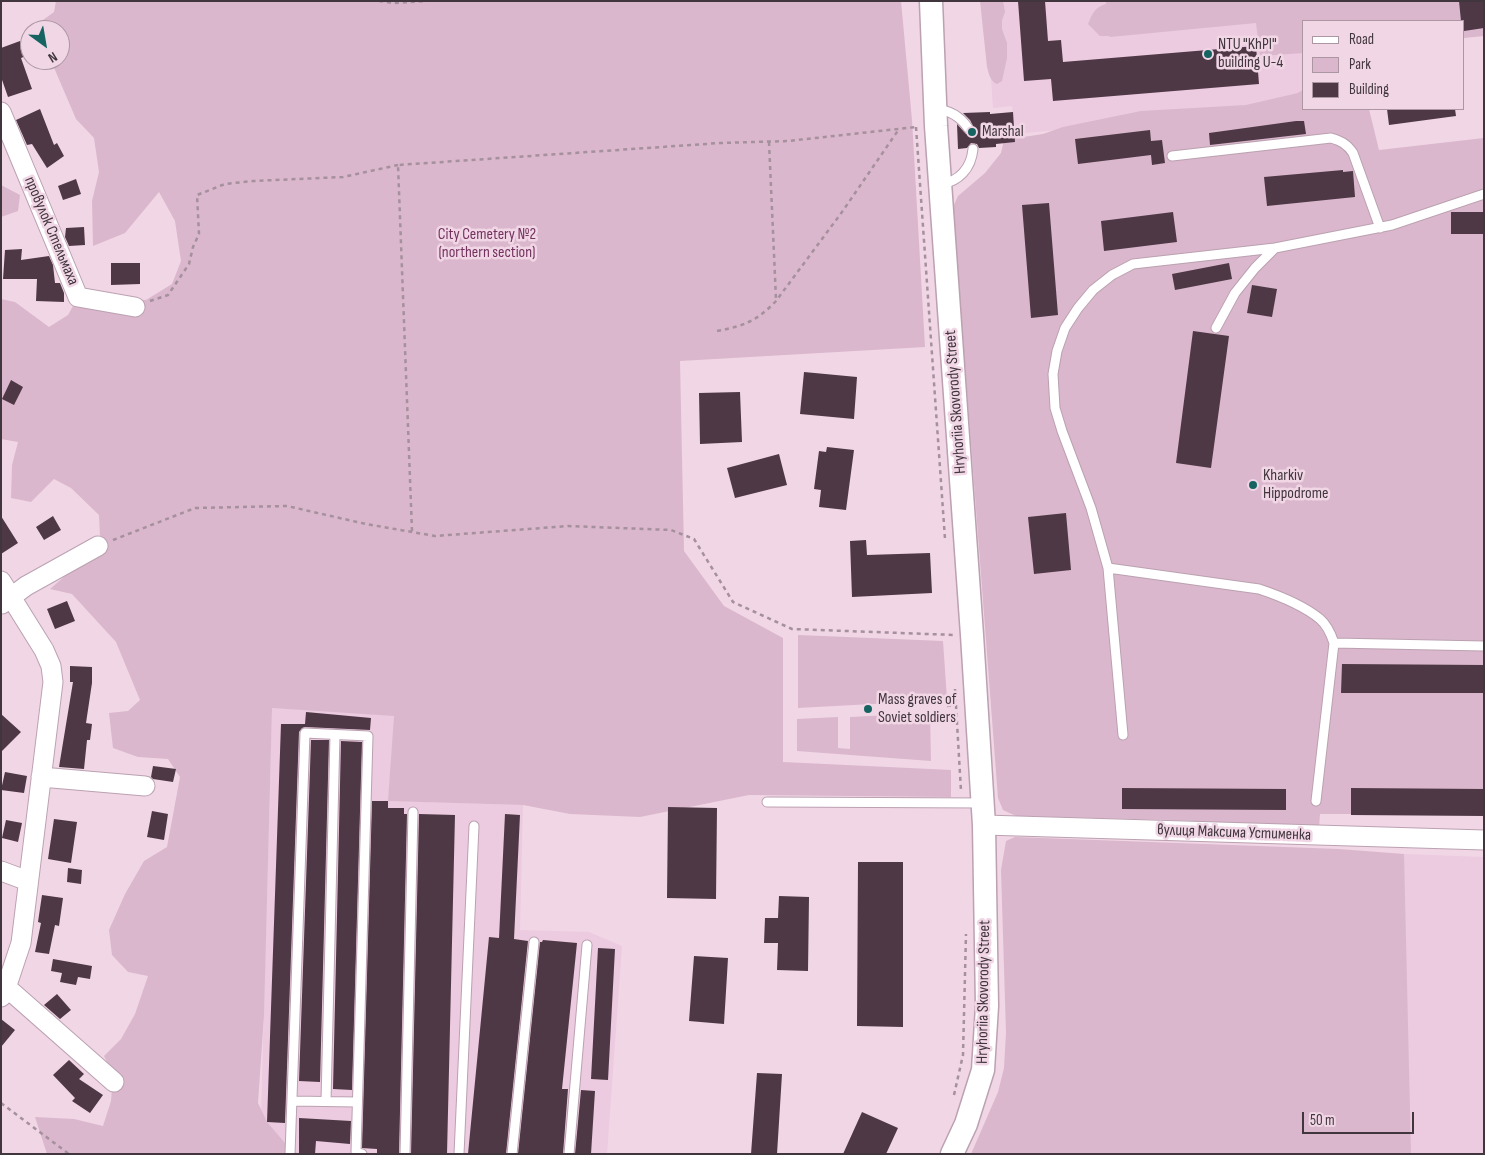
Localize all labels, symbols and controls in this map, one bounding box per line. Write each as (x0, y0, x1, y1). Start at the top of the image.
north arrow (20, 20, 70, 70)
legend (1302, 20, 1465, 110)
text: Road (1349, 30, 1374, 49)
place label: NTU "KhPI" building U-4 (1218, 35, 1283, 73)
text: N (45, 48, 60, 66)
marker: NTU "KhPI" building U-4 (1202, 48, 1214, 60)
text: Park (1349, 55, 1371, 74)
text: Building (1349, 80, 1389, 99)
place label: Marshal (982, 122, 1024, 142)
marker: Marshal (966, 126, 978, 138)
street label: провулок Стельмаха (20, 174, 82, 288)
park label: City Cemetery №2 (northern section) (438, 225, 536, 263)
street label: Hryhoriia Skovorody Street (941, 330, 971, 474)
place label: Kharkiv Hippodrome (1263, 466, 1328, 504)
marker: Kharkiv Hippodrome (1247, 479, 1259, 491)
place label: Mass graves of Soviet soldiers (878, 690, 956, 728)
marker: Mass graves of Soviet soldiers (862, 703, 874, 715)
street label: вулиця Максима Устименка (1157, 821, 1311, 845)
street label: Hryhoriia Skovorody Street (973, 920, 995, 1064)
scale bar (1305, 1102, 1418, 1134)
text: 50 m (1310, 1111, 1335, 1130)

